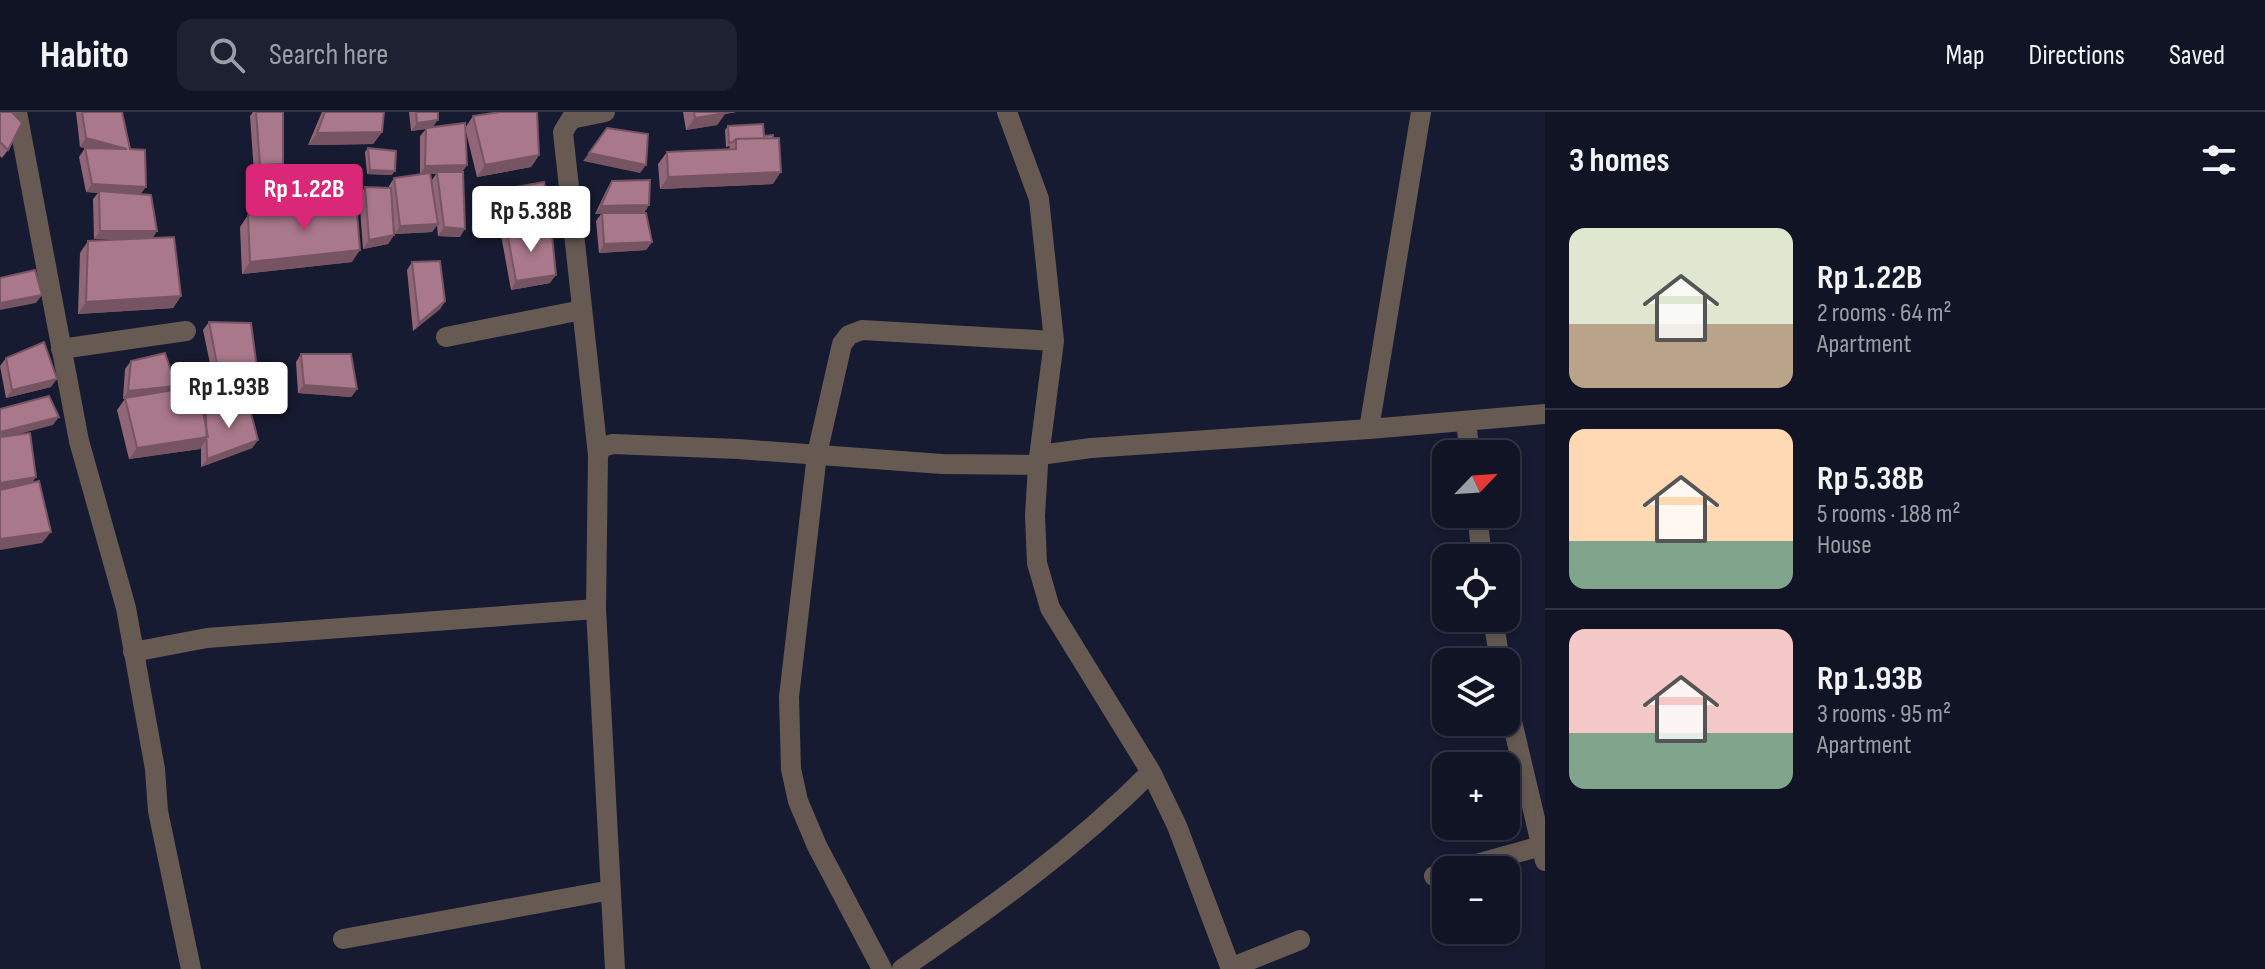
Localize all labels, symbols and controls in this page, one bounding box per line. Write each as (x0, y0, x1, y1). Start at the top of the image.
search box (177, 19, 737, 91)
text: Habito (40, 33, 129, 78)
icon: search (205, 33, 249, 77)
text: Search here (269, 37, 388, 73)
text: Map (1946, 39, 1985, 72)
text: Directions (2029, 39, 2125, 72)
text: Saved (2169, 39, 2225, 72)
icon: filters (2197, 138, 2241, 182)
text: 3 homes (1569, 140, 1670, 181)
pin: Rp 1.22B (221, 164, 387, 232)
text: Rp 1.22B (264, 174, 344, 205)
pin: Rp 5.38B (448, 186, 614, 254)
text: Rp 5.38B (490, 196, 572, 227)
text: Rp 1.22B (1817, 257, 1922, 298)
icon: home (1633, 260, 1729, 356)
text: 2 rooms · 64 m² (1817, 298, 1952, 329)
text: Apartment (1817, 329, 1911, 360)
pin: Rp 1.93B (146, 362, 312, 430)
text: Rp 1.93B (189, 372, 269, 403)
north arrow (1432, 440, 1520, 528)
map controls (1432, 440, 1520, 944)
text: Rp 5.38B (1817, 458, 1924, 499)
icon: home (1633, 461, 1729, 557)
text: 5 rooms · 188 m² (1817, 499, 1960, 530)
text: House (1817, 530, 1872, 561)
button: locate (1432, 544, 1520, 632)
button: layers (1432, 648, 1520, 736)
text: Rp 1.93B (1817, 658, 1923, 699)
icon: home (1633, 661, 1729, 757)
text: 3 rooms · 95 m² (1817, 699, 1951, 730)
text: Apartment (1817, 730, 1911, 761)
button: + (1432, 752, 1520, 840)
button: − (1432, 856, 1520, 944)

